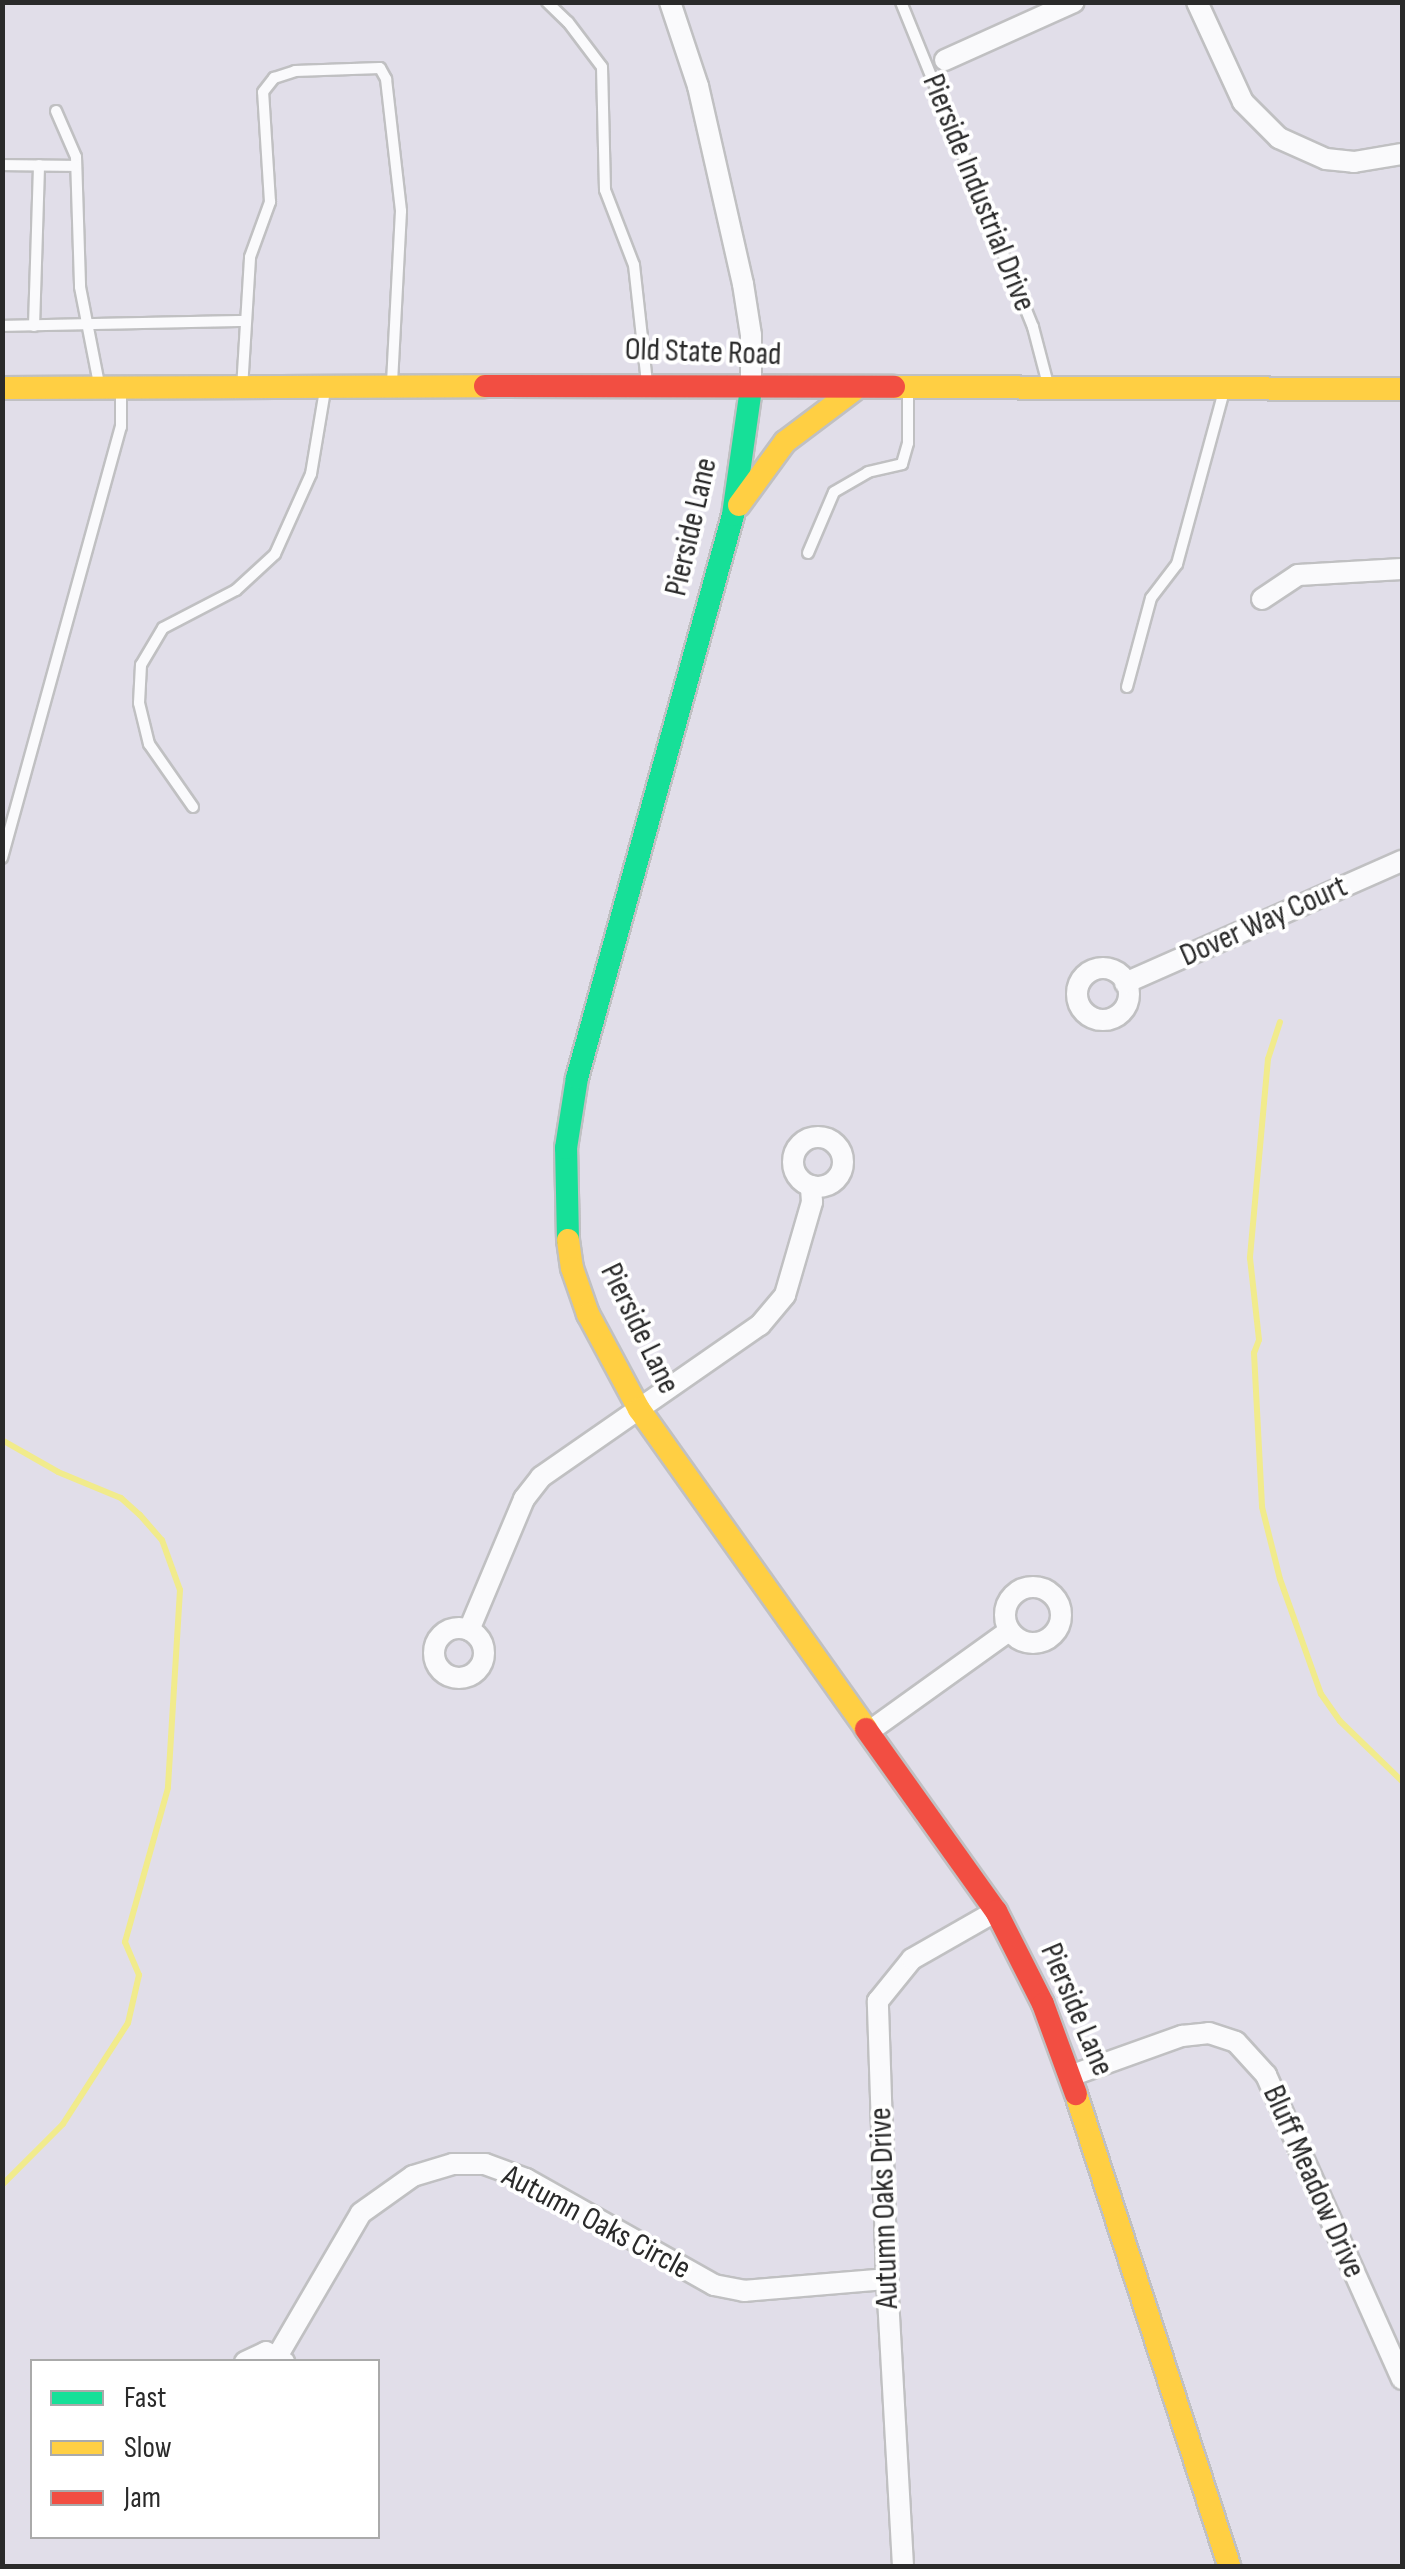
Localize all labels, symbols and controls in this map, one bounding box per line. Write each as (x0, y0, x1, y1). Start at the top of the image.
street label: Pierside Industrial Drive (913, 69, 1043, 317)
street label: Old State Road (624, 331, 782, 375)
street label: Pierside Lane (657, 454, 727, 600)
street label: Dover Way Court (1175, 868, 1353, 976)
street label: Pierside Lane (591, 1257, 687, 1401)
street label: Pierside Lane (1031, 1938, 1121, 2082)
street label: Bluff Meadow Drive (1253, 2080, 1373, 2284)
street label: Autumn Oaks Drive (862, 2107, 908, 2309)
street label: Autumn Oaks Circle (495, 2157, 697, 2289)
legend (30, 2359, 380, 2539)
text: Fast (124, 2380, 166, 2416)
text: Slow (124, 2430, 172, 2466)
text: Jam (124, 2480, 161, 2516)

